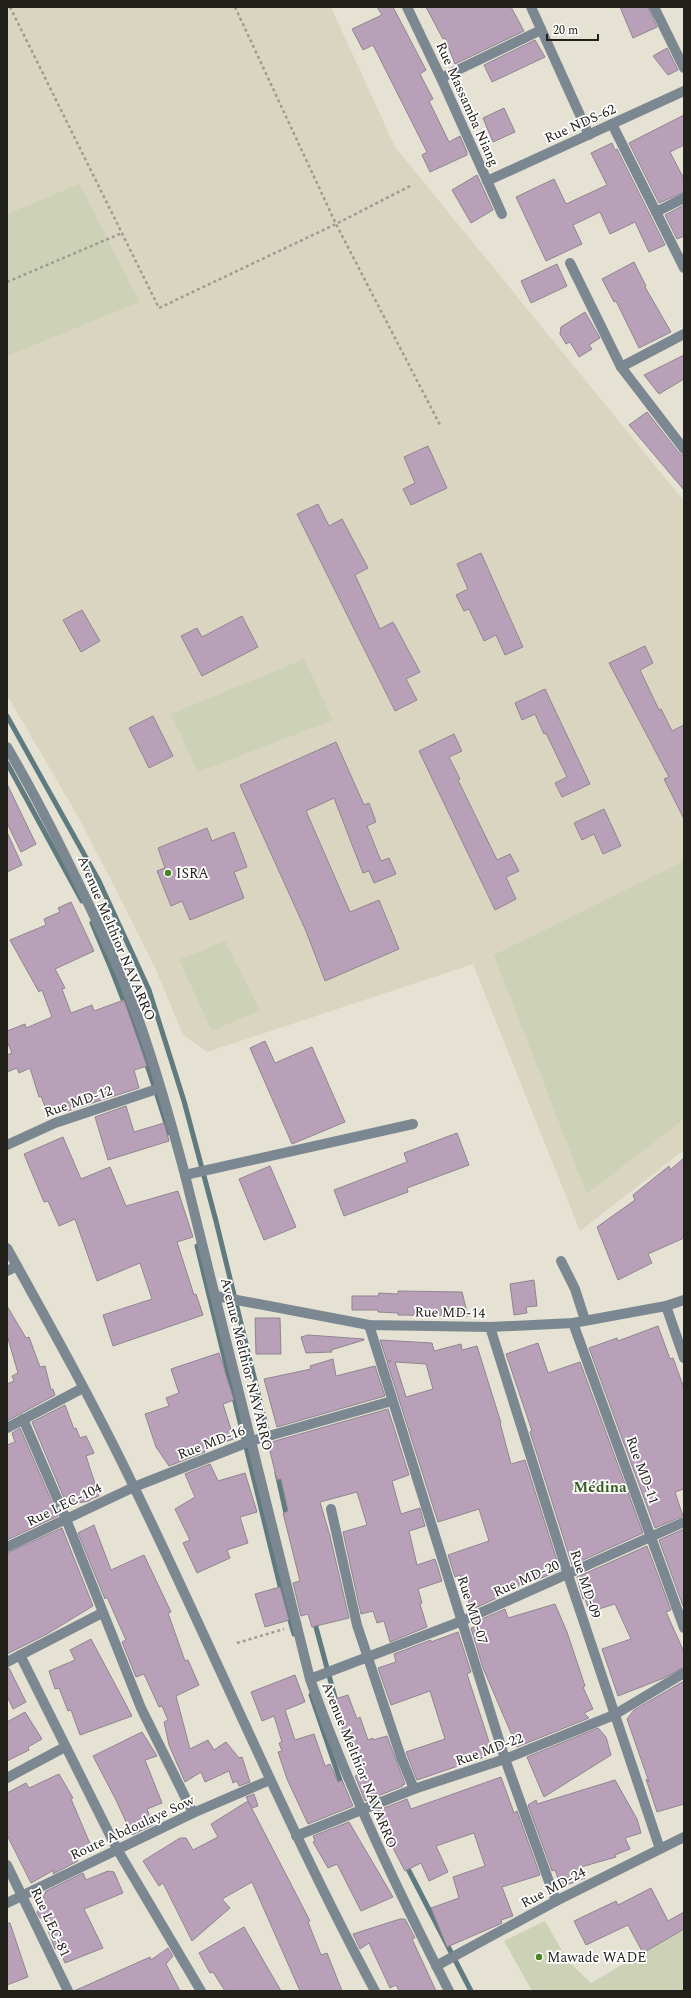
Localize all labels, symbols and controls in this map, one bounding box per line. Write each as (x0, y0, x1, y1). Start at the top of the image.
scale bar (547, 16, 598, 42)
text: 20 m (553, 21, 578, 40)
street label: Rue Massamba Niang (431, 38, 505, 170)
street label: Rue NDS-62 (541, 98, 619, 148)
street label: Avenue Melthior NAVARRO (72, 852, 161, 1024)
place label: ISRA (176, 863, 209, 884)
marker: ISRA (163, 868, 173, 878)
street label: Rue MD-12 (41, 1080, 115, 1123)
street label: Avenue Melthior NAVARRO (215, 1275, 278, 1453)
street label: Rue MD-14 (414, 1301, 486, 1324)
street label: Rue MD-16 (174, 1420, 248, 1465)
street label: Rue MD-11 (621, 1433, 665, 1507)
district label: Médina (573, 1476, 627, 1499)
street label: Rue LEC-104 (23, 1477, 106, 1532)
street label: Rue MD-09 (565, 1547, 606, 1621)
street label: Rue MD-20 (490, 1554, 563, 1602)
street label: Rue MD-07 (452, 1573, 493, 1647)
street label: Avenue Melthior NAVARRO (317, 1679, 403, 1852)
street label: Rue MD-22 (452, 1727, 526, 1771)
street label: Route Abdoulaye Sow (67, 1789, 198, 1865)
street label: Rue MD-24 (517, 1862, 589, 1913)
street label: Rue LEC-81 (25, 1884, 76, 1960)
place label: Mawade WADE (547, 1947, 646, 1968)
marker: Mawade WADE (534, 1952, 544, 1962)

